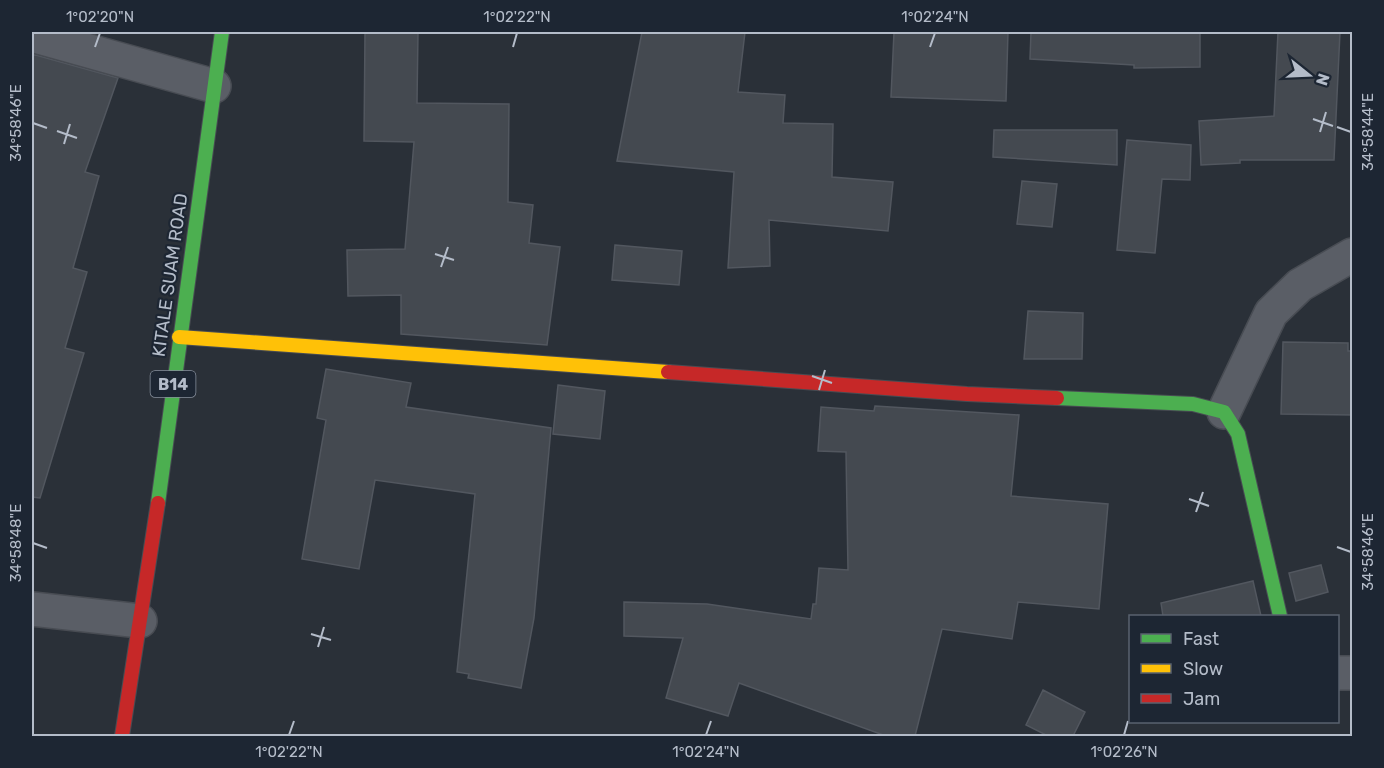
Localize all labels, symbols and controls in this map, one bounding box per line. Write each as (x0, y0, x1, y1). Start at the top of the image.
text: 1°02'20"N (66, 8, 134, 26)
text: 1°02'22"N (483, 8, 551, 26)
text: 1°02'24"N (901, 8, 969, 26)
north arrow (1279, 45, 1339, 105)
text: N (1312, 71, 1334, 88)
text: 34°58'46"E (7, 84, 25, 162)
text: 34°58'44"E (1359, 93, 1377, 171)
street label: KITALE SUAM ROAD (148, 192, 192, 358)
road number: B14 (150, 371, 195, 397)
text: 34°58'48"E (7, 504, 25, 582)
text: 34°58'46"E (1359, 513, 1377, 591)
legend (1129, 615, 1339, 723)
text: Fast (1183, 628, 1219, 650)
text: Slow (1183, 658, 1223, 680)
text: Jam (1183, 688, 1220, 710)
text: 1°02'22"N (255, 743, 323, 761)
text: 1°02'24"N (672, 743, 740, 761)
text: 1°02'26"N (1090, 743, 1158, 761)

